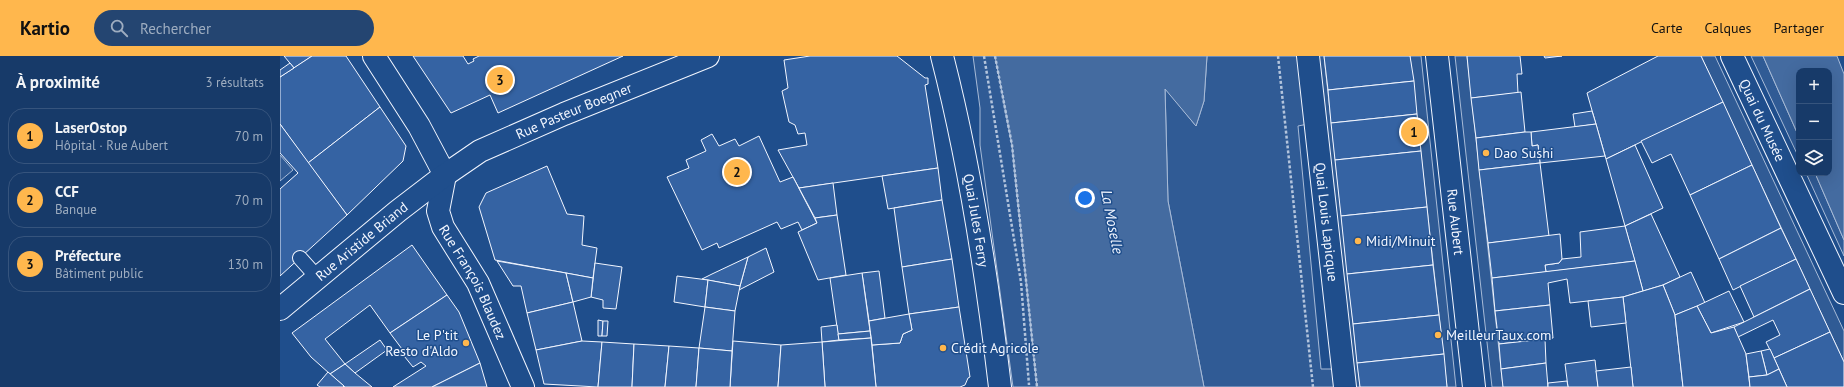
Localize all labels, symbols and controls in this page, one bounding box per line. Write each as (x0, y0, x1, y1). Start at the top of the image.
search box (94, 10, 374, 46)
text: Kartio (20, 16, 70, 40)
icon: search (108, 17, 130, 39)
text: Rechercher (140, 19, 211, 38)
text: Carte (1651, 19, 1683, 37)
text: Calques (1705, 19, 1751, 37)
text: Partager (1773, 19, 1824, 37)
pin: 3 (487, 65, 513, 95)
map controls (1796, 68, 1832, 176)
button: + (1796, 68, 1832, 104)
text: À proximité (16, 71, 100, 93)
text: 3 résultats (205, 74, 264, 91)
street label: Quai du Musée (1735, 76, 1789, 164)
street label: Rue Pasteur Boegner (513, 79, 635, 143)
button: − (1796, 104, 1832, 140)
pin: 1 (1401, 117, 1427, 147)
text: LaserOstop (55, 118, 127, 137)
text: 1 (26, 128, 34, 145)
text: 70 m (235, 128, 263, 145)
text: Hôpital · Rue Aubert (55, 137, 168, 154)
button: layers (1796, 140, 1832, 176)
place label: Dao Sushi (1494, 144, 1554, 162)
marker: Dao Sushi (1481, 148, 1491, 158)
pin: 2 (724, 157, 750, 187)
street label: Quai Louis Lapicque (1311, 161, 1342, 283)
street label: Quai Jules Ferry (959, 172, 993, 269)
text: CCF (55, 182, 79, 201)
your location (1075, 188, 1095, 208)
water label: La Moselle (1097, 188, 1128, 256)
street label: Rue Aubert (1443, 188, 1468, 256)
text: 2 (26, 192, 34, 209)
text: 70 m (235, 192, 263, 209)
street label: Rue Aristide Briand (312, 198, 411, 285)
text: Banque (55, 201, 97, 218)
street label: Rue François Blaudez (435, 221, 510, 342)
place label: Midi/Minuit (1366, 232, 1436, 250)
marker: Midi/Minuit (1353, 236, 1363, 246)
text: Préfecture (55, 246, 121, 265)
text: 3 (26, 256, 34, 273)
text: 130 m (228, 256, 263, 273)
text: Bâtiment public (55, 265, 143, 282)
place label: Le P'tit Resto d'Aldo (385, 326, 458, 360)
place label: MeilleurTaux.com (1446, 326, 1551, 344)
marker: MeilleurTaux.com (1433, 330, 1443, 340)
marker: Le P'tit Resto d'Aldo (461, 338, 471, 348)
place label: Crédit Agricole (951, 339, 1039, 357)
marker: Crédit Agricole (938, 343, 948, 353)

